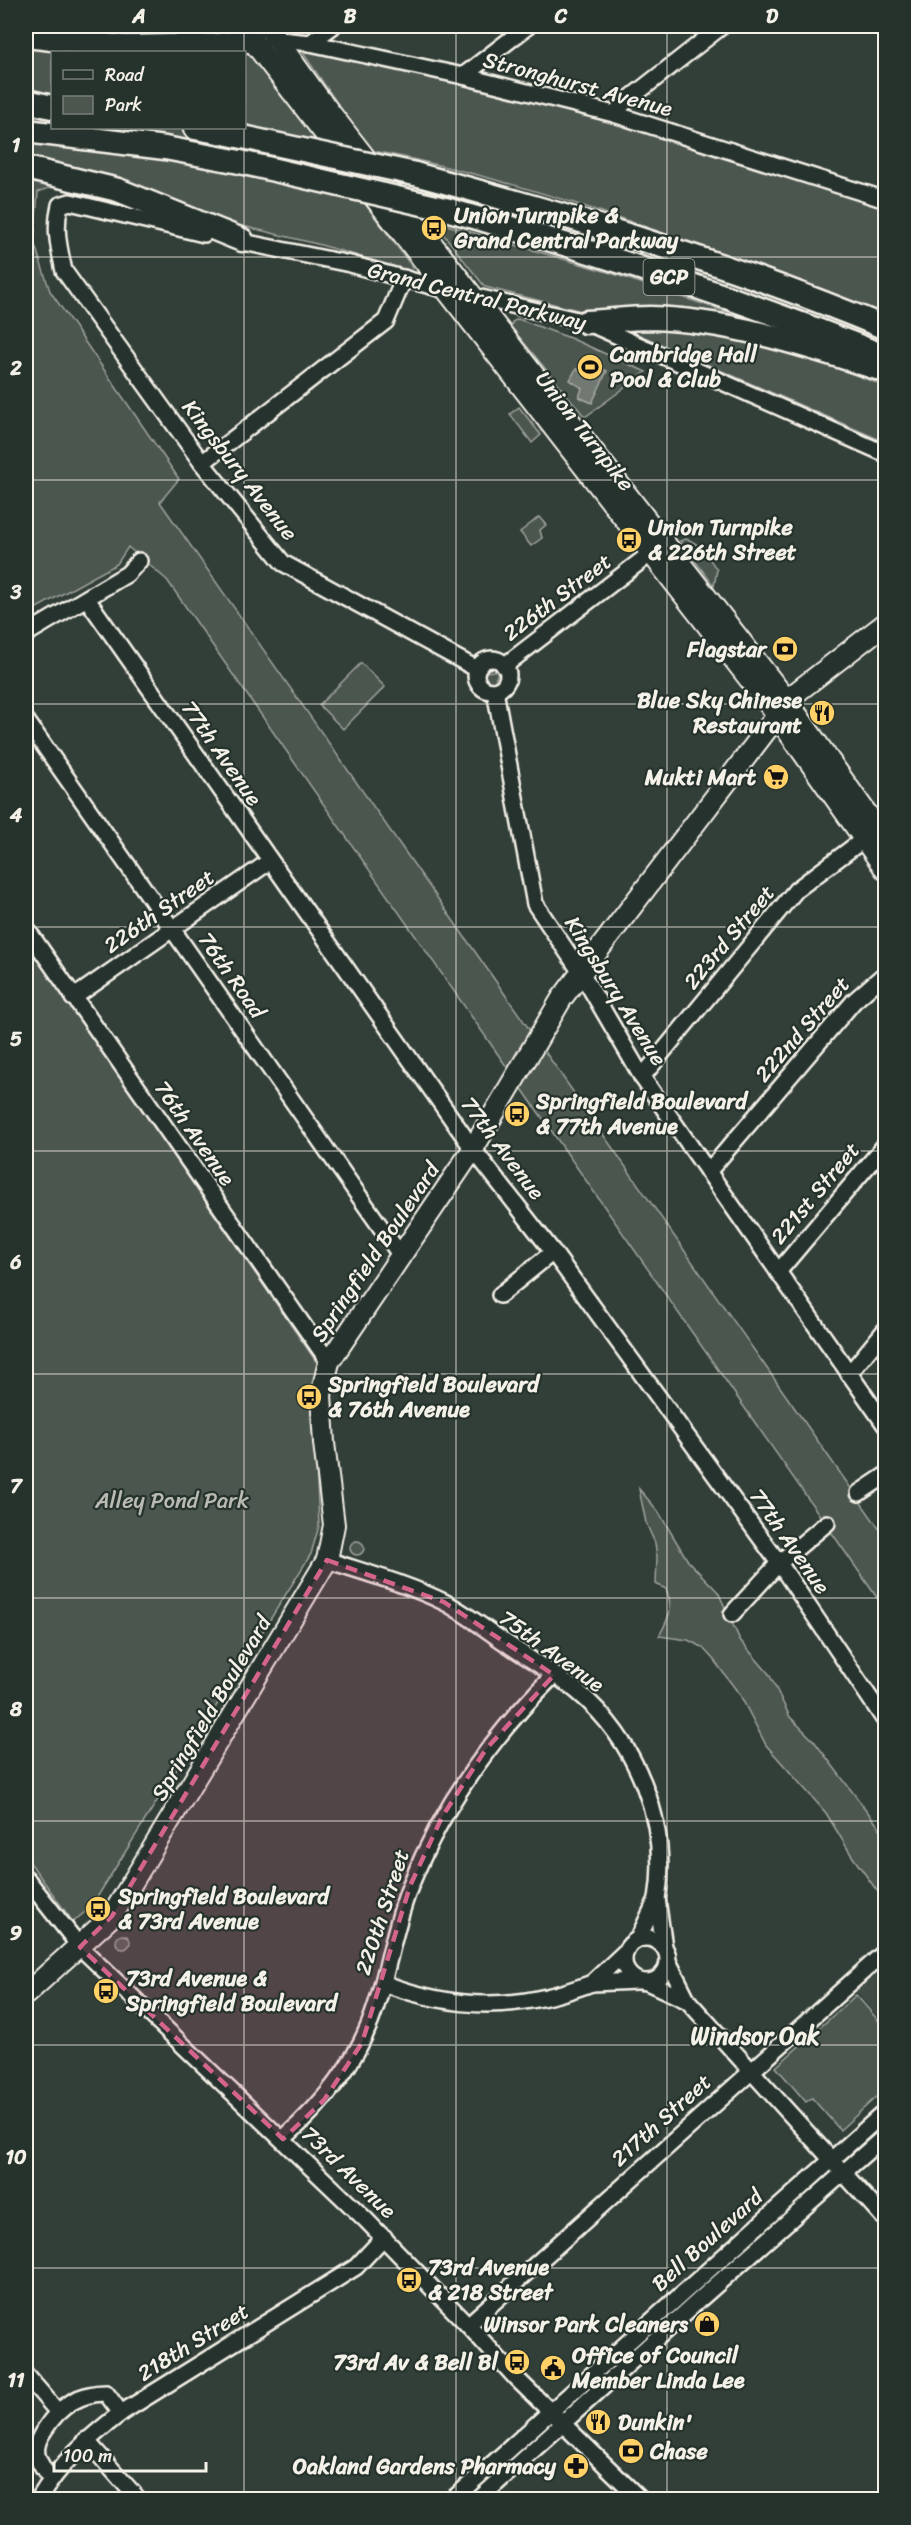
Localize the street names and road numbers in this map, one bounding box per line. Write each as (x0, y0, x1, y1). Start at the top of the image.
street label: Stronghurst Avenue (479, 40, 677, 128)
street label: Grand Central Parkway (363, 250, 591, 342)
road number: GCP (644, 259, 694, 295)
street label: Union Turnpike (525, 362, 645, 500)
street label: Kingsbury Avenue (172, 390, 308, 550)
street label: 226th Street (494, 542, 620, 651)
street label: 77th Avenue (171, 692, 273, 815)
street label: 226th Street (95, 858, 223, 964)
street label: 223rd Street (673, 875, 785, 998)
street label: Kingsbury Avenue (554, 908, 678, 1074)
street label: 76th Road (188, 923, 277, 1028)
street label: 222nd Street (744, 966, 860, 1091)
street label: 76th Avenue (144, 1072, 246, 1195)
street label: 77th Avenue (451, 1087, 556, 1209)
street label: 221st Street (760, 1133, 870, 1253)
street label: Springfield Boulevard (300, 1153, 451, 1350)
street label: 77th Avenue (739, 1480, 841, 1603)
street label: 75th Avenue (491, 1599, 614, 1703)
street label: Springfield Boulevard (140, 1606, 283, 1808)
street label: 220th Street (343, 1844, 421, 1980)
street label: 217th Street (601, 2063, 721, 2176)
street label: 73rd Avenue (292, 2116, 406, 2228)
street label: Bell Boulevard (642, 2178, 773, 2301)
street label: 218th Street (129, 2292, 257, 2392)

